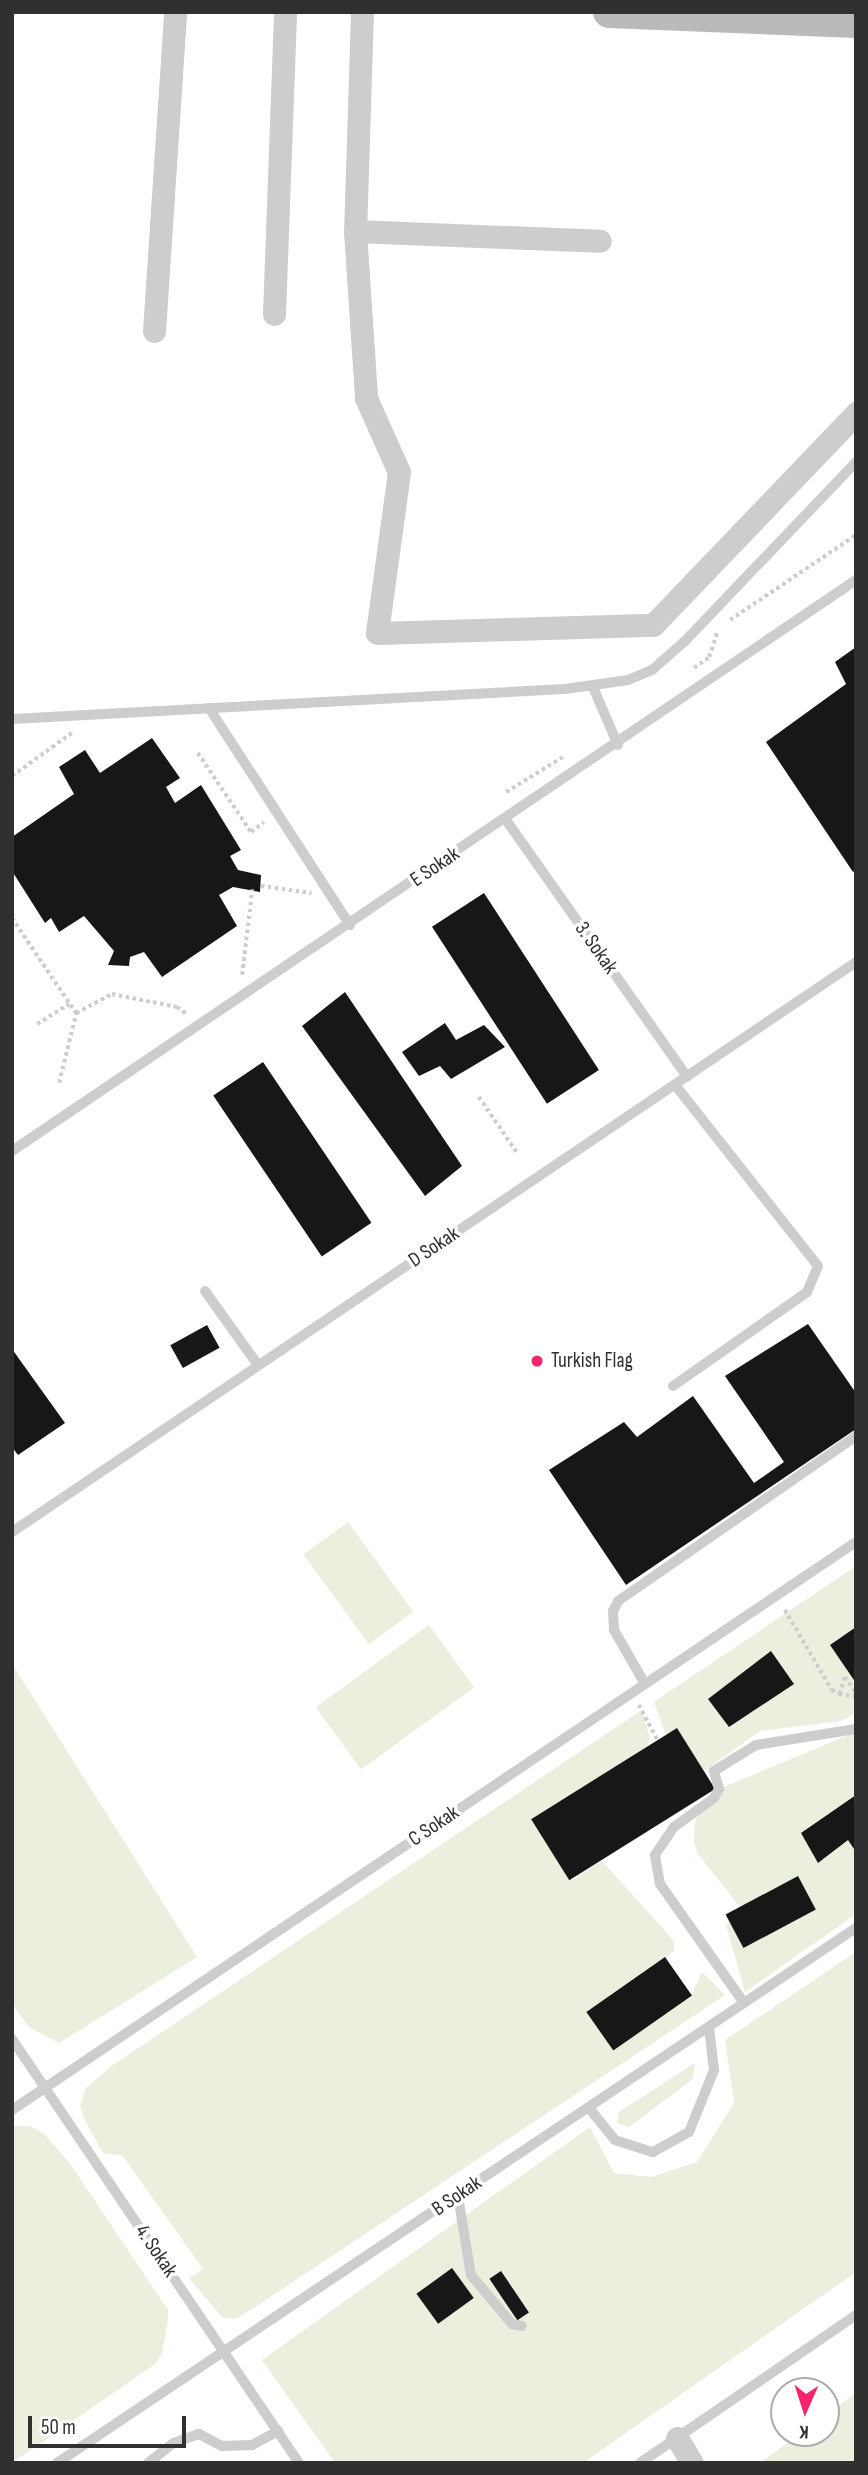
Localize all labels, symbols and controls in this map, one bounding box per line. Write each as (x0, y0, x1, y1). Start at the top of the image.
street label: E Sokak (406, 842, 464, 892)
street label: 3. Sokak (569, 917, 623, 979)
street label: D Sokak (404, 1221, 464, 1273)
place label: Turkish Flag (551, 1348, 633, 1374)
marker: Turkish Flag (529, 1353, 545, 1369)
street label: C Sokak (404, 1800, 464, 1852)
street label: B Sokak (427, 2170, 487, 2222)
street label: 4. Sokak (129, 2220, 183, 2282)
north arrow (770, 2377, 840, 2447)
scale bar (32, 2402, 189, 2446)
text: 50 m (41, 2415, 76, 2440)
text: K (799, 2420, 809, 2443)

